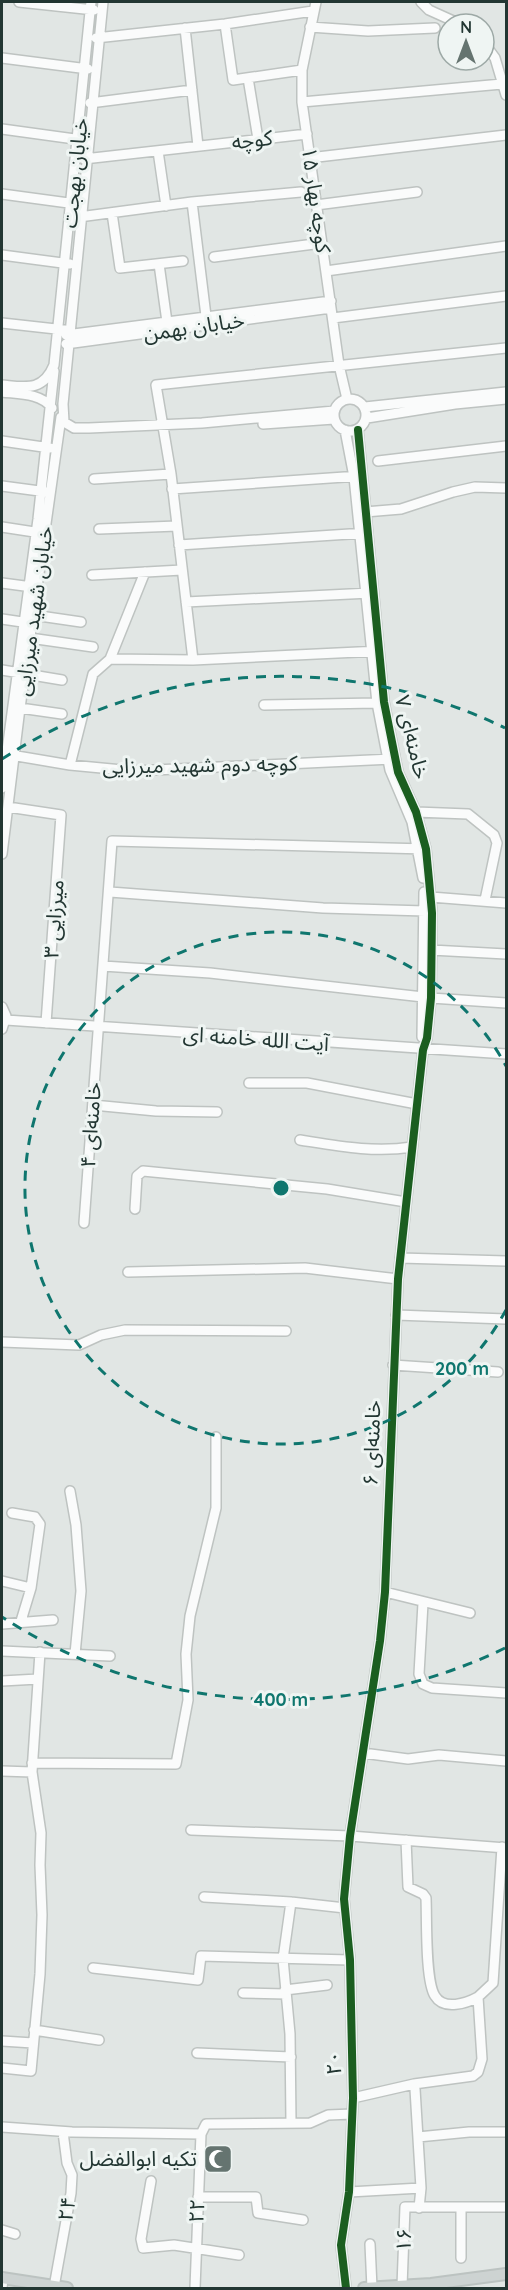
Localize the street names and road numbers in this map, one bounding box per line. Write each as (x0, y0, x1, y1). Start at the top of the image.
street label: خیابان بهجت (55, 116, 93, 229)
street label: کوچه (230, 124, 274, 155)
street label: کوچه بهار ۱۵ (296, 145, 337, 255)
street label: خیابان بهمن (142, 306, 246, 346)
street label: خیابان شهید میرزایی (8, 524, 58, 697)
street label: خامنه‌ای ۷ (390, 692, 436, 781)
street label: کوچه دوم شهید میرزایی (102, 749, 298, 783)
street label: میرزایی ۳ (37, 879, 69, 959)
street label: آیت الله خامنه ای (182, 1020, 331, 1056)
street label: خامنه‌ای ۴ (74, 1081, 106, 1169)
street label: خامنه‌ای ۶ (357, 1400, 385, 1486)
street label: ۲۰ (320, 2051, 346, 2075)
street label: ۲۴ (51, 2195, 81, 2223)
street label: ۲۲ (182, 2198, 210, 2224)
street label: ۱۶ (390, 2228, 416, 2252)

